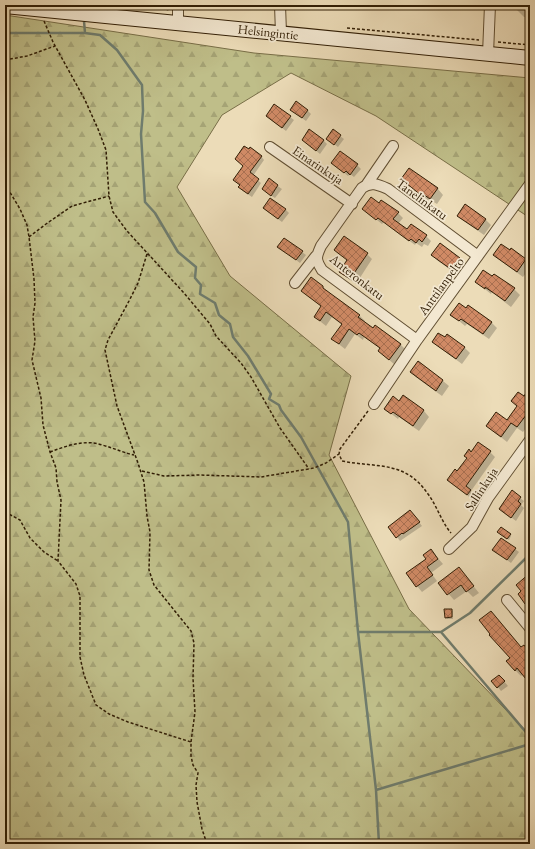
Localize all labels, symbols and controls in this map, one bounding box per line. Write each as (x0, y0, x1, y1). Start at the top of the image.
street label: Helsingintie (237, 20, 299, 44)
street label: Einarinkuja (289, 142, 347, 189)
street label: Tanelinkatu (393, 175, 451, 224)
street label: Anteronkatu (325, 250, 388, 304)
street label: Anttilanpelto (414, 254, 468, 319)
street label: Sallinkuja (461, 463, 502, 514)

